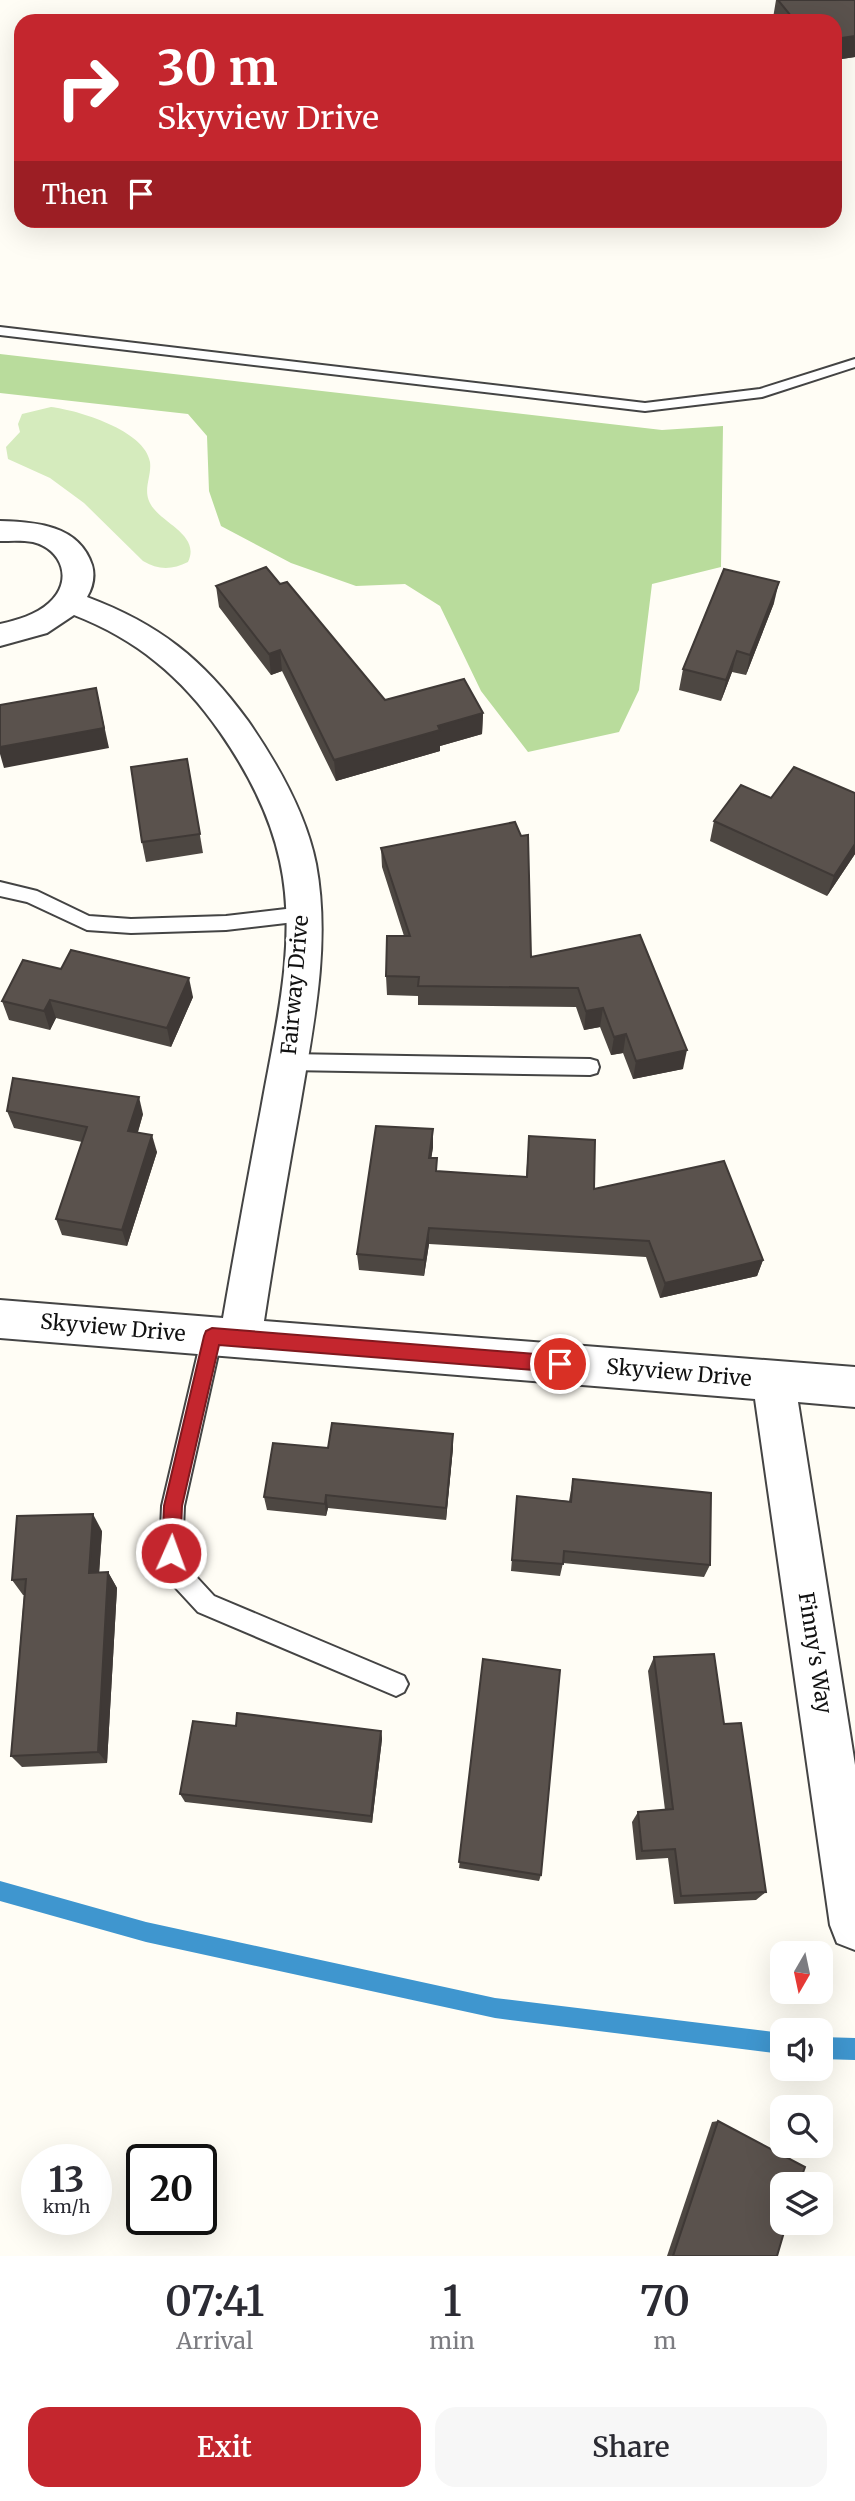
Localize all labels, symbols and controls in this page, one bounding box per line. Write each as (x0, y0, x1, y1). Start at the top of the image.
text: 30 m (157, 37, 278, 98)
icon: right (42, 42, 133, 133)
text: Skyview Drive (157, 98, 379, 138)
icon: arrive (122, 175, 160, 213)
text: Then (42, 178, 108, 211)
street label: Fairway Drive (275, 914, 314, 1056)
street label: Skyview Drive (39, 1308, 187, 1347)
pin (530, 1334, 590, 1394)
icon: arrive (541, 1345, 579, 1383)
street label: Skyview Drive (605, 1353, 753, 1392)
position arrow (134, 1516, 208, 1590)
street label: Finny's Way (793, 1590, 839, 1716)
north arrow (770, 1941, 833, 2004)
map controls (770, 1941, 833, 2235)
button: sound (770, 2018, 833, 2081)
button: search (770, 2095, 833, 2158)
speed limit sign: 20 (126, 2144, 217, 2235)
text: 13 (49, 2158, 84, 2202)
button: layers (770, 2172, 833, 2235)
text: km/h (43, 2195, 90, 2218)
text: 07:41 (165, 2275, 265, 2327)
text: 1 (442, 2275, 462, 2327)
text: 70 (640, 2275, 690, 2327)
text: Arrival (176, 2326, 253, 2355)
text: min (429, 2326, 475, 2355)
text: m (653, 2326, 676, 2355)
button: Exit (28, 2407, 421, 2487)
button: Share (435, 2407, 827, 2487)

